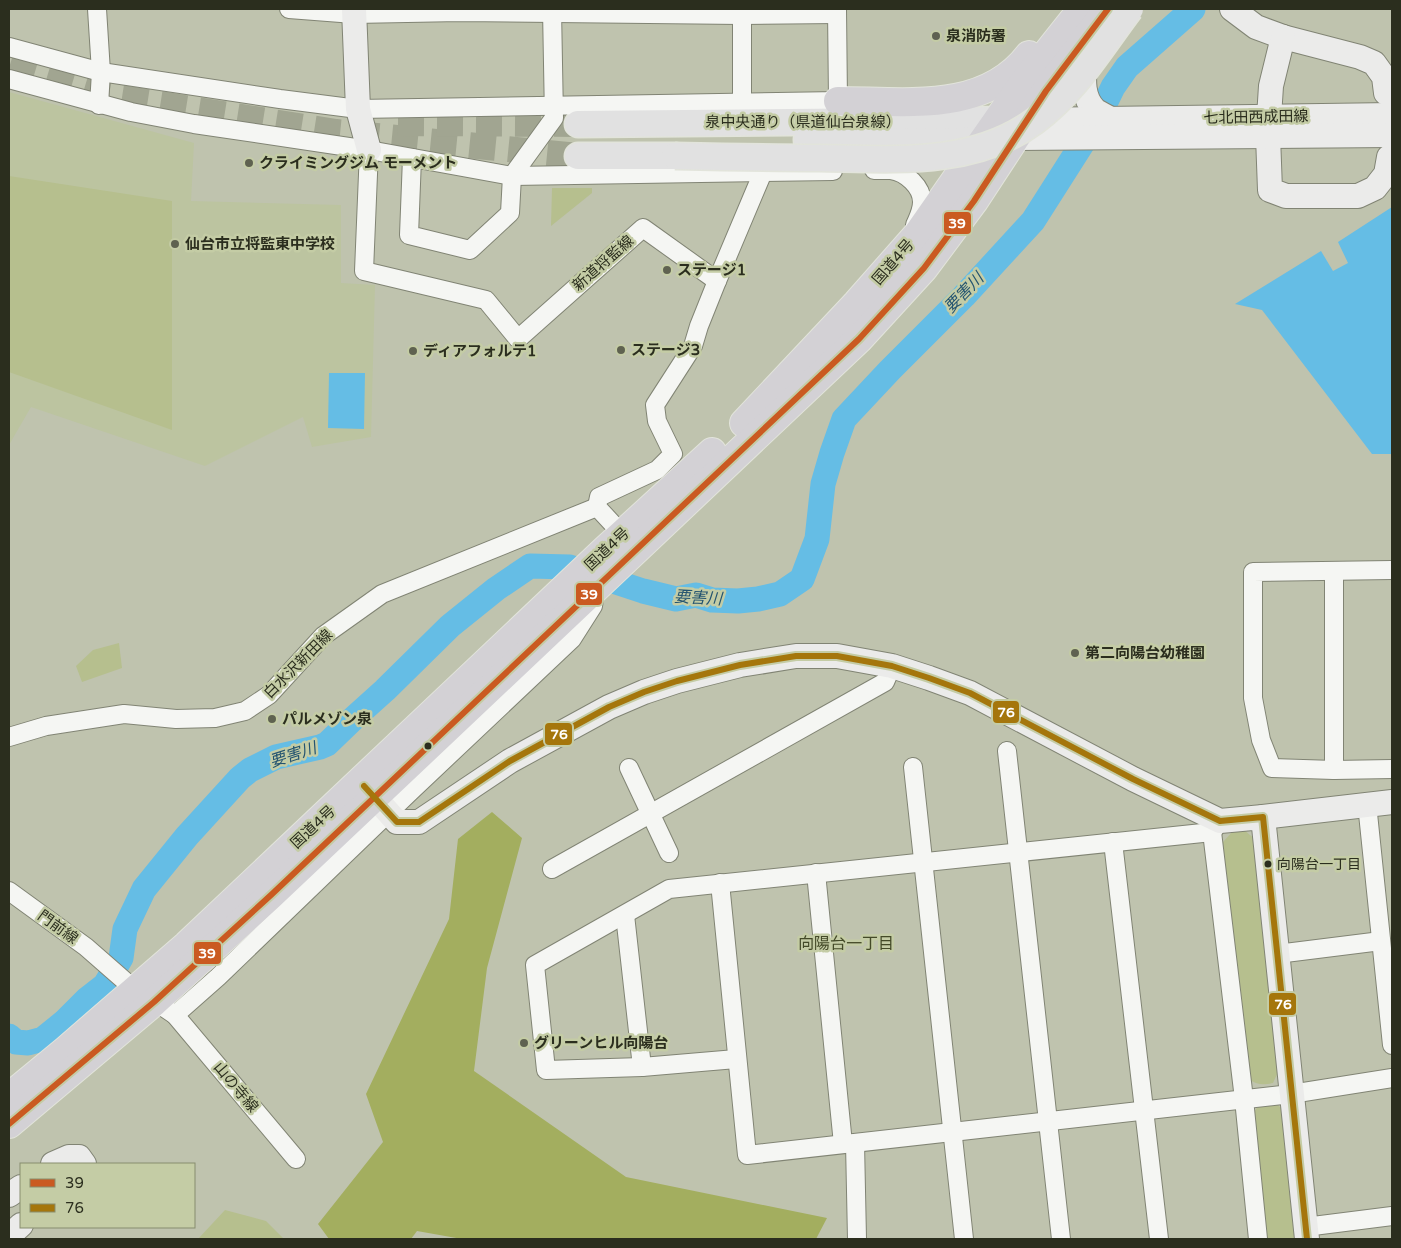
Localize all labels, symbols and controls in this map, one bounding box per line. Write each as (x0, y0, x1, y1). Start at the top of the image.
place label: 泉消防署 (946, 27, 1006, 45)
marker: 泉消防署 (930, 30, 942, 42)
street label: 七北田西成田線 (1203, 107, 1309, 127)
street label: 泉中央通り（県道仙台泉線） (705, 113, 901, 131)
place label: クライミングジム モーメント (259, 154, 457, 172)
marker: クライミングジム モーメント (243, 157, 255, 169)
line badge: 39 (943, 211, 972, 235)
text: 39 (948, 215, 966, 232)
street label: 新道将監線 (569, 232, 637, 294)
place label: 仙台市立将監東中学校 (185, 235, 335, 253)
street label: 国道4号 (868, 236, 918, 288)
marker: 仙台市立将監東中学校 (169, 238, 181, 250)
place label: ステージ1 (677, 261, 746, 279)
marker: ステージ1 (661, 264, 673, 276)
water label: 要害川 (940, 267, 989, 317)
place label: ステージ3 (631, 341, 700, 359)
place label: ディアフォルテ1 (423, 342, 536, 360)
marker: ステージ3 (615, 344, 627, 356)
marker: ディアフォルテ1 (407, 345, 419, 357)
street label: 国道4号 (581, 524, 633, 574)
line badge: 39 (575, 582, 603, 606)
text: 39 (580, 586, 598, 603)
water label: 要害川 (674, 587, 724, 609)
street label: 白水沢新田線 (260, 626, 336, 702)
place label: 第二向陽台幼稚園 (1085, 644, 1205, 662)
marker: 第二向陽台幼稚園 (1069, 647, 1081, 659)
line badge: 76 (992, 700, 1020, 724)
text: 76 (997, 704, 1015, 721)
place label: パルメゾン泉 (282, 710, 372, 728)
marker: パルメゾン泉 (266, 713, 278, 725)
line badge: 76 (544, 722, 573, 746)
text: 76 (550, 726, 568, 743)
water label: 要害川 (267, 737, 321, 772)
unlabelled marker (423, 741, 433, 751)
street label: 国道4号 (287, 802, 339, 852)
place label: 向陽台一丁目 (1277, 856, 1361, 873)
marker: 向陽台一丁目 (1263, 859, 1273, 869)
street label: 門前線 (35, 906, 81, 948)
district label: 向陽台一丁目 (798, 934, 894, 954)
line badge: 39 (193, 941, 222, 965)
text: 39 (198, 945, 216, 962)
line badge: 76 (1268, 992, 1297, 1016)
text: 76 (1274, 996, 1292, 1013)
place label: グリーンヒル向陽台 (534, 1034, 668, 1052)
marker: グリーンヒル向陽台 (518, 1037, 530, 1049)
street label: 山の寺線 (210, 1058, 262, 1116)
legend (20, 1163, 195, 1228)
text: 39 (65, 1174, 84, 1192)
text: 76 (65, 1199, 84, 1217)

